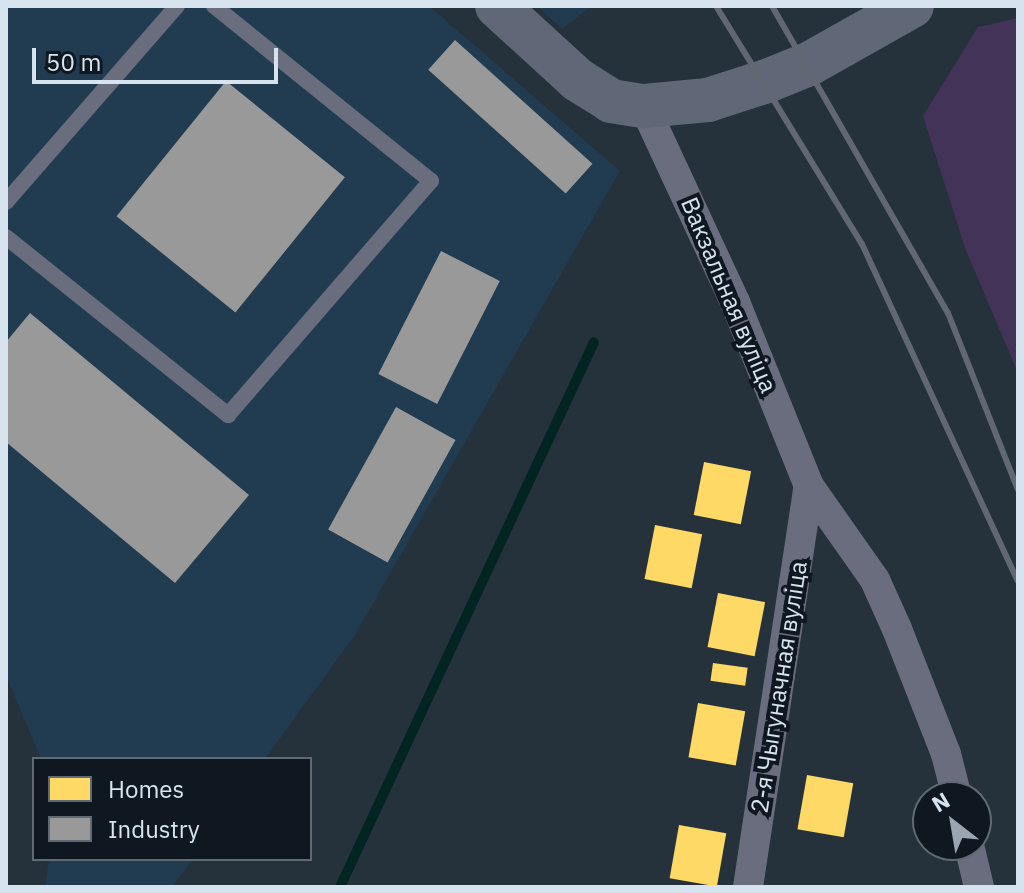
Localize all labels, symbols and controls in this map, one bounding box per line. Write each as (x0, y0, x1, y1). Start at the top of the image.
scale bar (36, 32, 282, 82)
text: 50 m (46, 46, 101, 78)
street label: Вакзальная вуліца (675, 193, 783, 397)
street label: 2-я Чыгуначная вуліца (745, 559, 813, 815)
legend (32, 757, 312, 861)
text: Homes (108, 773, 184, 805)
north arrow (912, 781, 992, 861)
text: N (926, 785, 955, 818)
text: Industry (108, 813, 200, 845)

